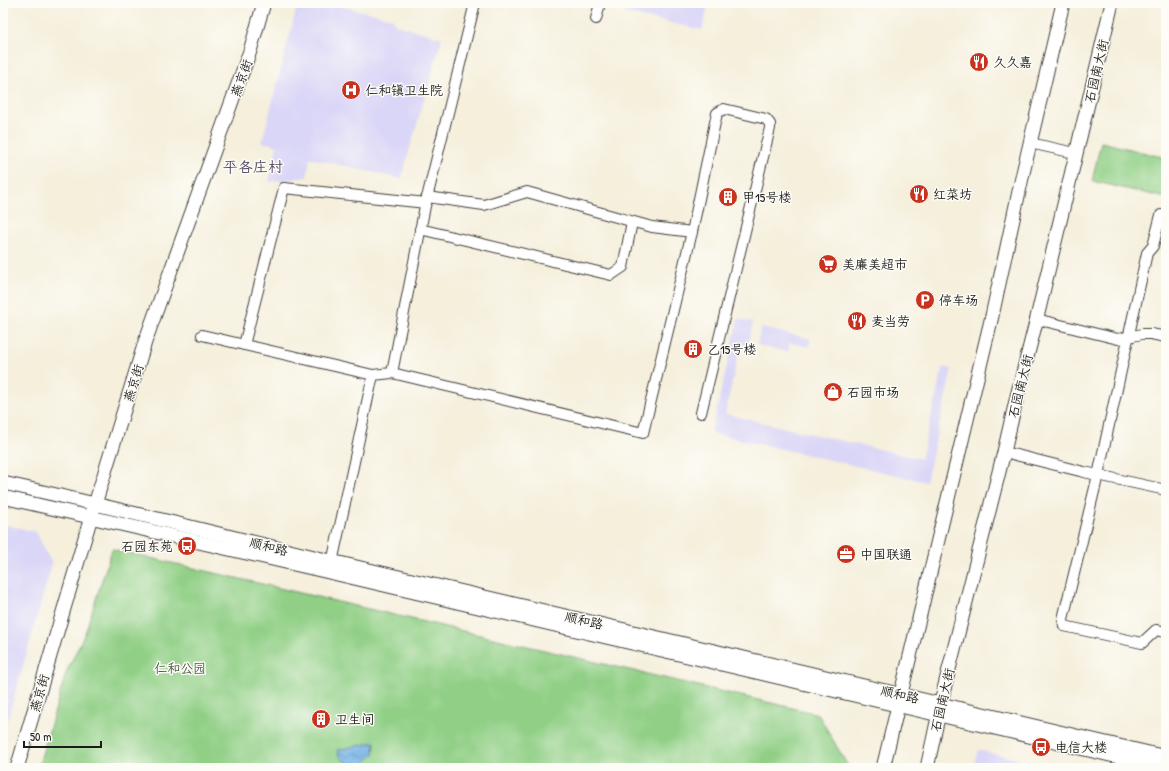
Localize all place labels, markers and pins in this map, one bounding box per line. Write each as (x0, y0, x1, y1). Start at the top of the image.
restaurant icon: 久久嘉 (968, 51, 990, 73)
place label: 久久嘉 (993, 53, 1032, 71)
hospital icon: 仁和镇卫生院 (340, 79, 362, 101)
place label: 仁和镇卫生院 (365, 81, 443, 99)
restaurant icon: 红菜坊 (908, 183, 930, 205)
place label: 红菜坊 (933, 185, 972, 203)
building icon: 甲15号楼 (717, 186, 739, 208)
place label: 甲15号楼 (742, 188, 791, 206)
supermarket icon: 美廉美超市 (817, 253, 839, 275)
place label: 美廉美超市 (842, 255, 907, 273)
parking icon: 停车场 (914, 289, 936, 311)
place label: 停车场 (939, 291, 978, 309)
restaurant icon: 麦当劳 (846, 310, 868, 332)
place label: 麦当劳 (871, 312, 910, 330)
building icon: 乙15号楼 (682, 338, 704, 360)
place label: 乙15号楼 (707, 340, 756, 358)
shop icon: 石园市场 (822, 381, 844, 403)
place label: 石园市场 (847, 383, 899, 401)
bus stop icon: 石园东苑 (176, 535, 198, 557)
place label: 石园东苑 (121, 537, 173, 555)
office icon: 中国联通 (835, 543, 857, 565)
place label: 中国联通 (860, 545, 912, 563)
building icon: 卫生间 (310, 708, 332, 730)
place label: 卫生间 (335, 710, 374, 728)
bus stop icon: 电信大楼 (1030, 736, 1052, 758)
place label: 电信大楼 (1055, 738, 1107, 756)

